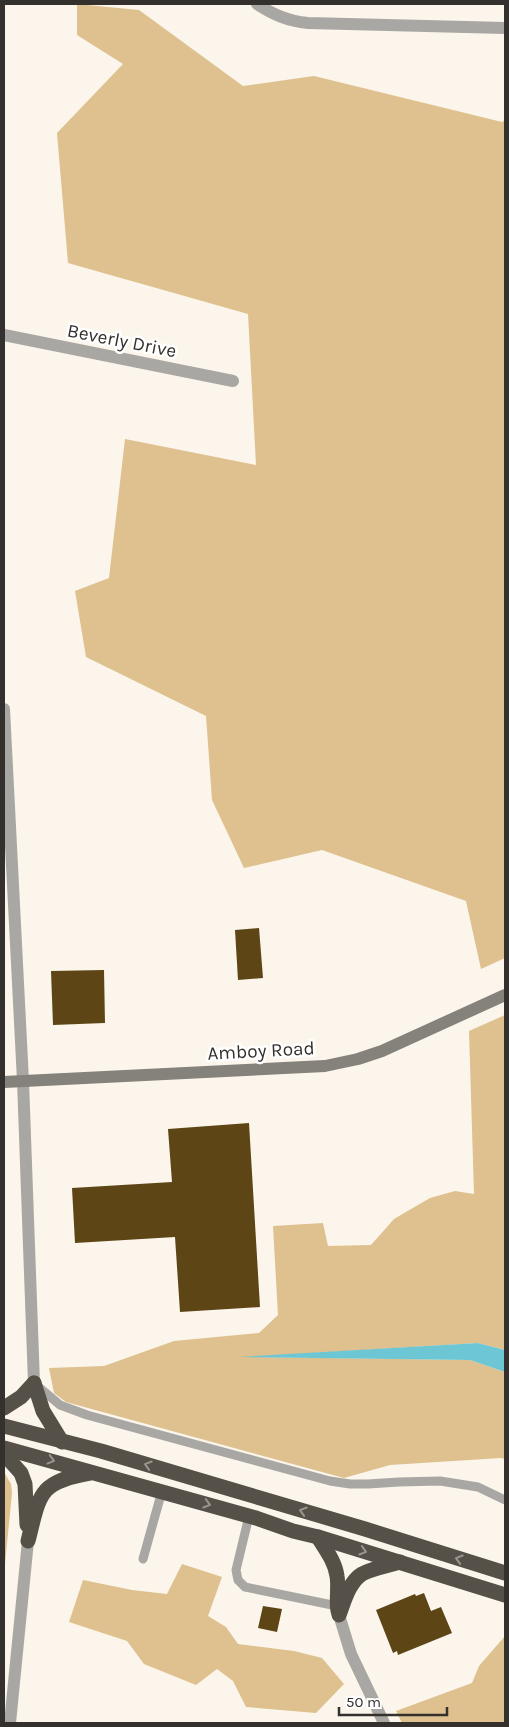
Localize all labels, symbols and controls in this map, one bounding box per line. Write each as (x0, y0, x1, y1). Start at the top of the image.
street label: Beverly Drive (65, 320, 178, 362)
street label: Amboy Road (207, 1037, 315, 1065)
one-way arrow (46, 1455, 54, 1465)
one-way arrow (144, 1460, 152, 1470)
one-way arrow (203, 1499, 211, 1509)
one-way arrow (300, 1506, 308, 1516)
one-way arrow (358, 1545, 367, 1555)
one-way arrow (455, 1554, 463, 1564)
scale bar (339, 1684, 446, 1716)
text: 50 m (346, 1693, 381, 1711)

